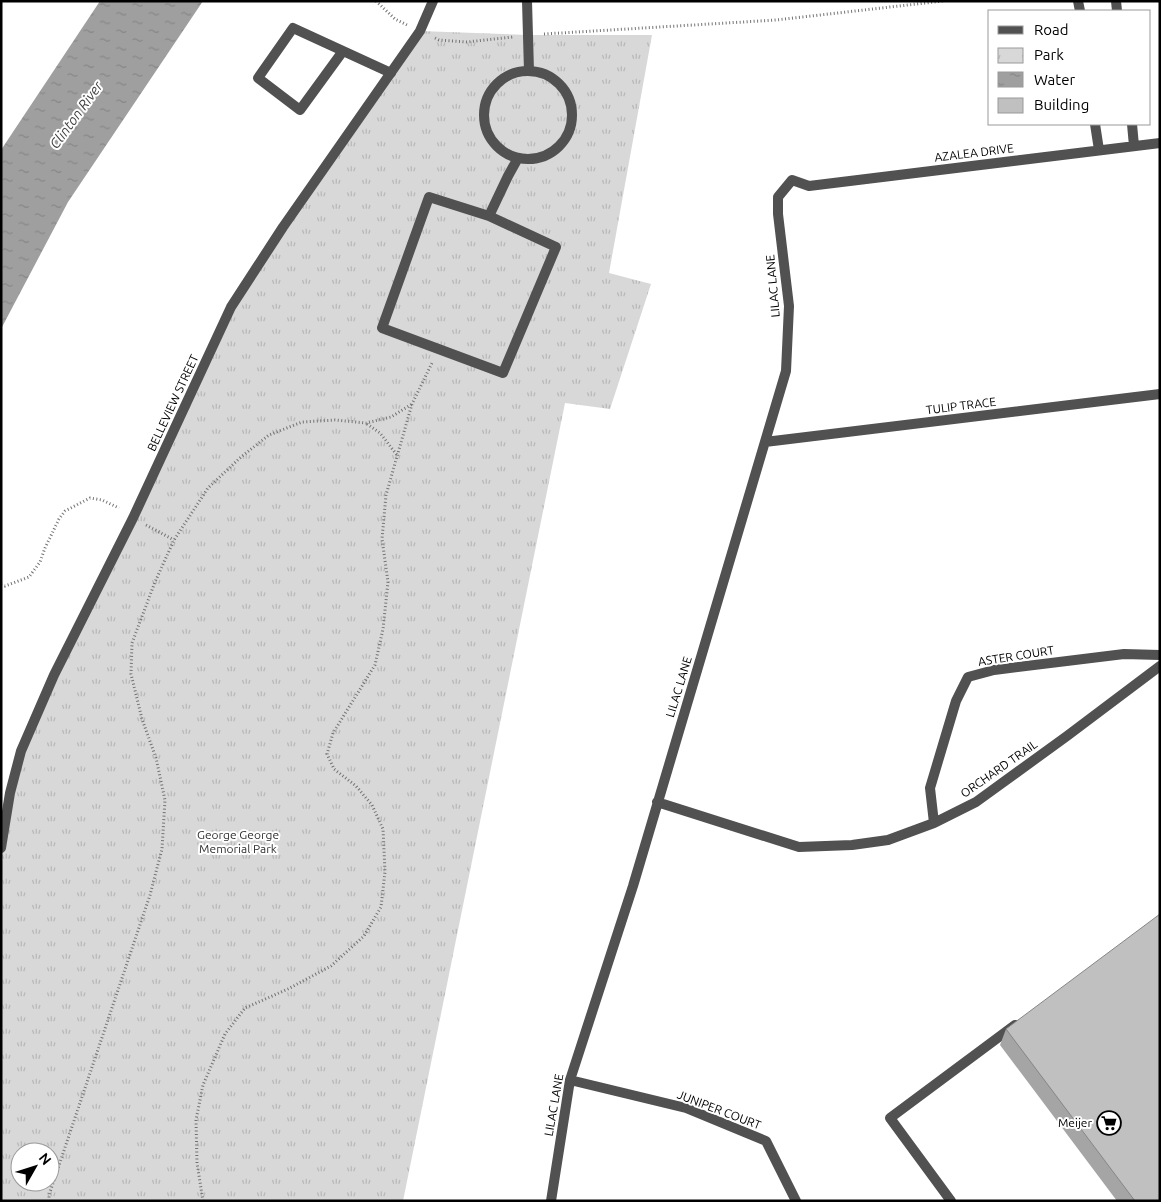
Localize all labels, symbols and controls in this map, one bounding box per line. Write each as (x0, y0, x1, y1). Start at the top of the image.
legend (988, 10, 1151, 125)
text: Road (1034, 21, 1069, 38)
text: Park (1034, 46, 1064, 63)
text: Water (1034, 71, 1075, 88)
water label: Clinton River (46, 78, 106, 152)
text: Building (1034, 96, 1089, 113)
street label: AZALEA DRIVE (934, 141, 1015, 164)
street label: LILAC LANE (763, 254, 782, 318)
street label: BELLEVIEW STREET (144, 352, 201, 453)
street label: TULIP TRACE (925, 395, 997, 416)
street label: ASTER COURT (977, 643, 1055, 668)
street label: LILAC LANE (663, 655, 694, 719)
street label: ORCHARD TRAIL (958, 737, 1039, 800)
park label: George George Memorial Park (197, 828, 279, 855)
street label: LILAC LANE (542, 1073, 565, 1137)
street label: JUNIPER COURT (675, 1088, 763, 1132)
supermarket icon: Meijer (1096, 1110, 1122, 1136)
place label: Meijer (1058, 1116, 1092, 1129)
north arrow (10, 1142, 60, 1192)
text: N (36, 1150, 55, 1168)

